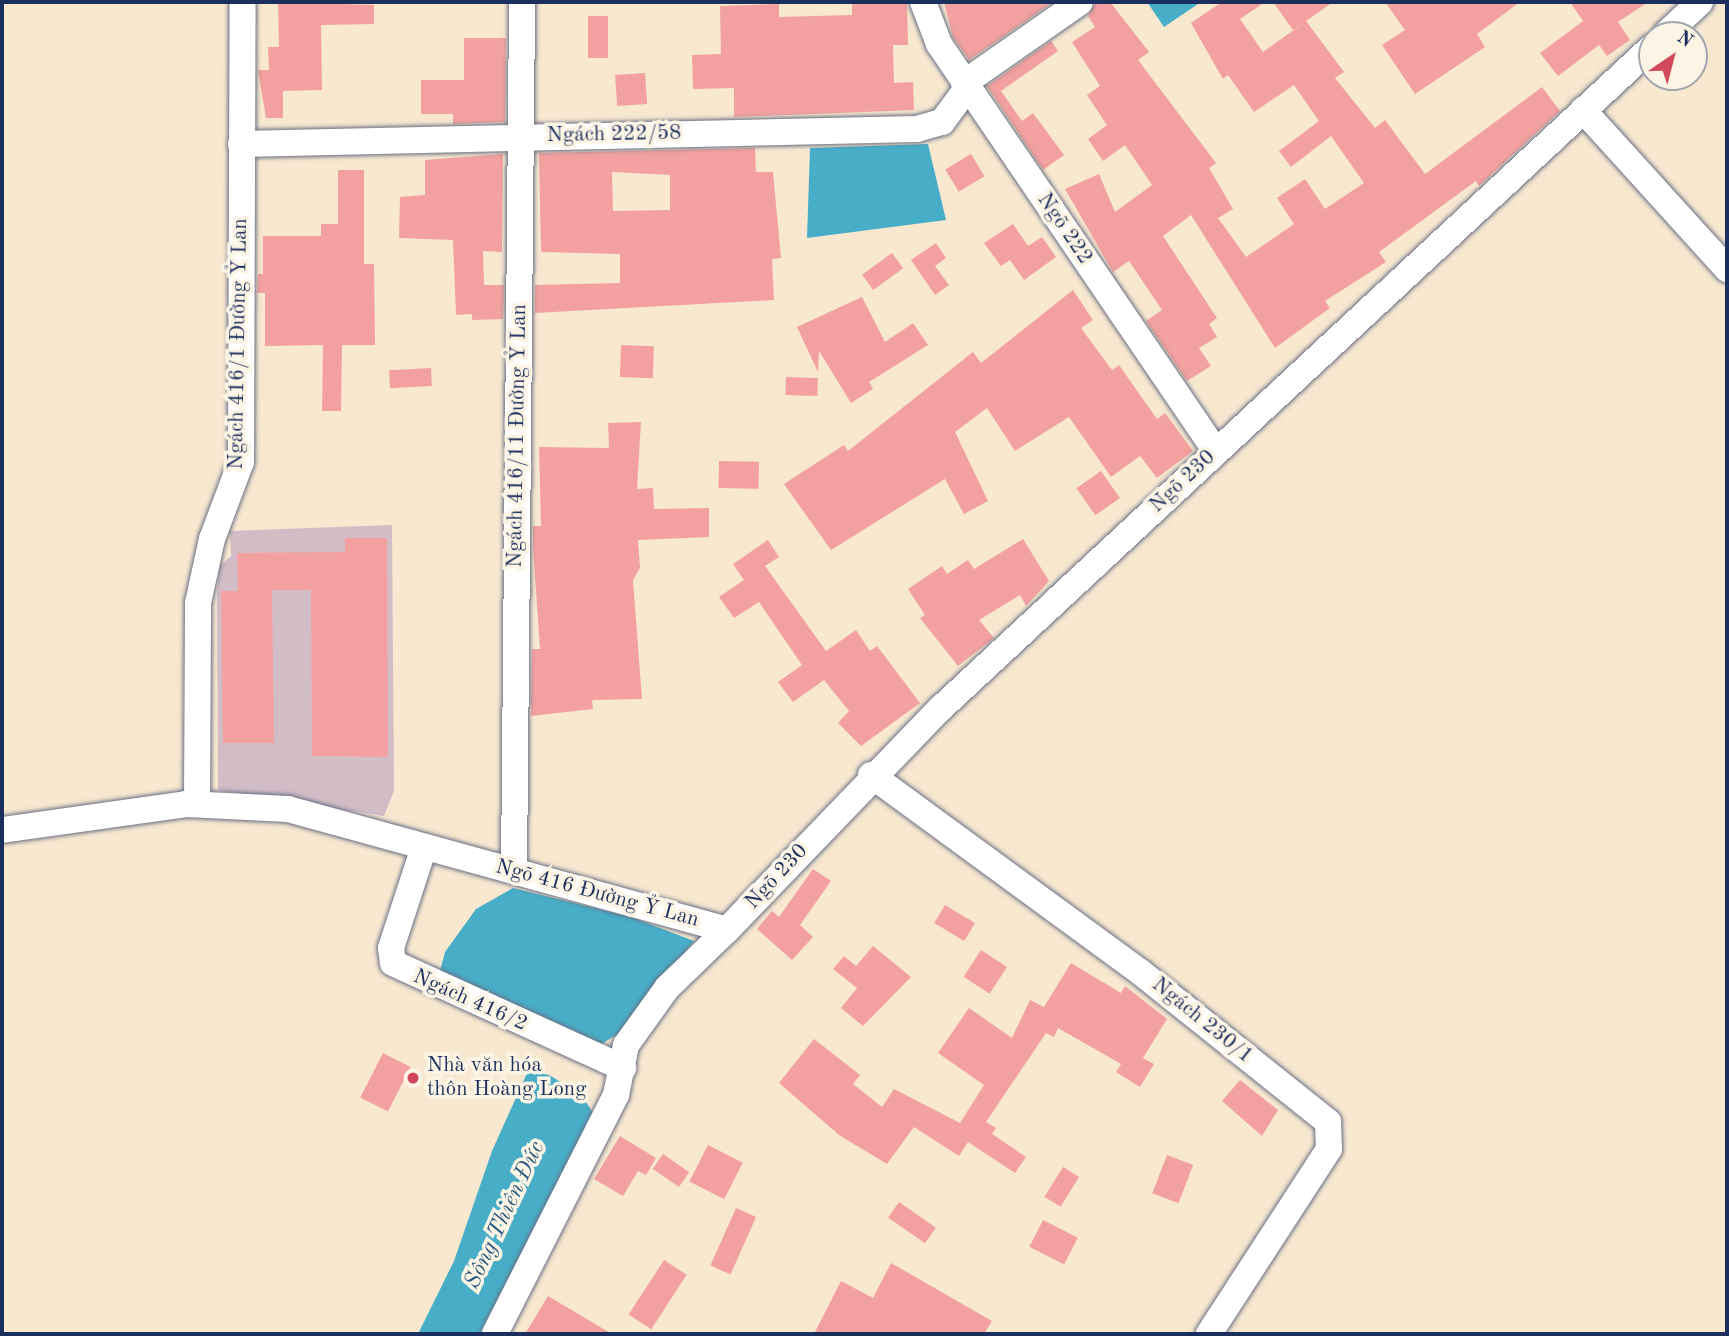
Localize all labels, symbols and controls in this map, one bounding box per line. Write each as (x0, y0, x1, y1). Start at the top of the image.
north arrow (1638, 21, 1708, 91)
text: N (1673, 28, 1696, 52)
street label: Ngách 222/58 (546, 121, 682, 149)
street label: Ngõ 222 (1031, 189, 1097, 269)
street label: Ngách 416/1 Đường Ỷ Lan (224, 218, 254, 470)
street label: Ngách 416/11 Đường Ỷ Lan (503, 304, 533, 568)
street label: Ngõ 230 (1145, 445, 1221, 519)
street label: Ngõ 230 (740, 839, 814, 915)
street label: Ngõ 416 Đường Ỷ Lan (493, 855, 701, 933)
street label: Ngách 416/2 (409, 965, 531, 1037)
street label: Ngách 230/1 (1146, 973, 1258, 1069)
place label: Nhà văn hóa thôn Hoàng Long (427, 1053, 586, 1103)
marker: Nhà văn hóa thôn Hoàng Long (405, 1070, 421, 1086)
water label: Sông Thiên Đức (459, 1137, 551, 1293)

